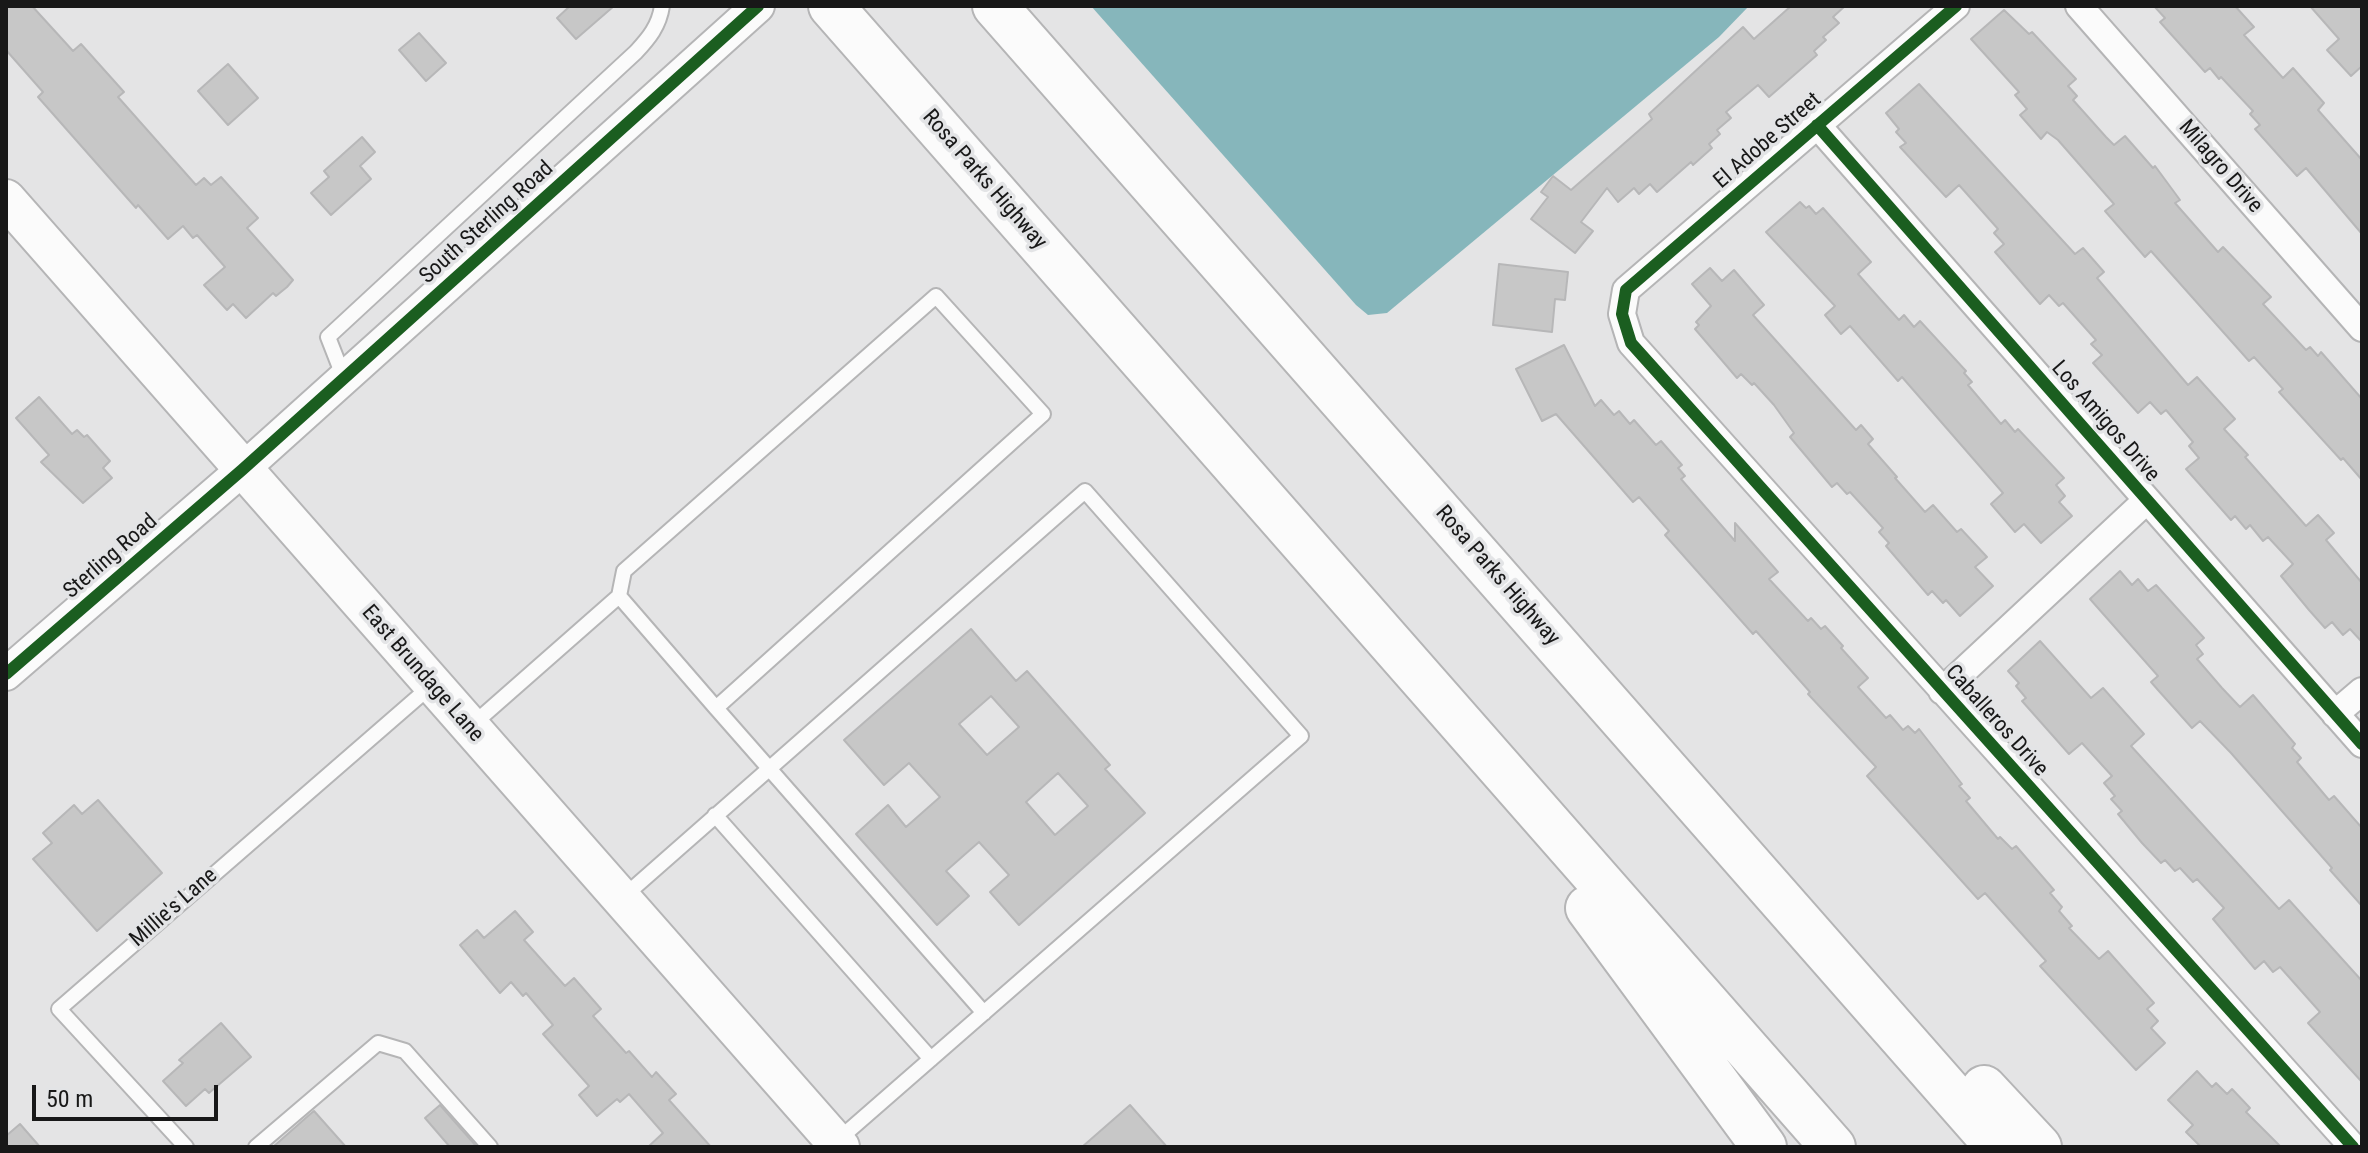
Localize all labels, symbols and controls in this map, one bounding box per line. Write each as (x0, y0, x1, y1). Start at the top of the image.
street label: El Adobe Street (1709, 87, 1827, 195)
street label: Rosa Parks Highway (916, 105, 1052, 255)
street label: Milagro Drive (2172, 115, 2268, 219)
street label: South Sterling Road (415, 156, 559, 290)
street label: Los Amigos Drive (2045, 356, 2165, 488)
street label: Rosa Parks Highway (1429, 501, 1565, 651)
street label: Sterling Road (59, 509, 163, 605)
street label: East Brundage Lane (355, 600, 489, 748)
street label: Caballeros Drive (1939, 660, 2053, 782)
street label: Millie's Lane (125, 863, 223, 953)
scale bar (36, 1069, 222, 1119)
text: 50 m (46, 1085, 93, 1113)

